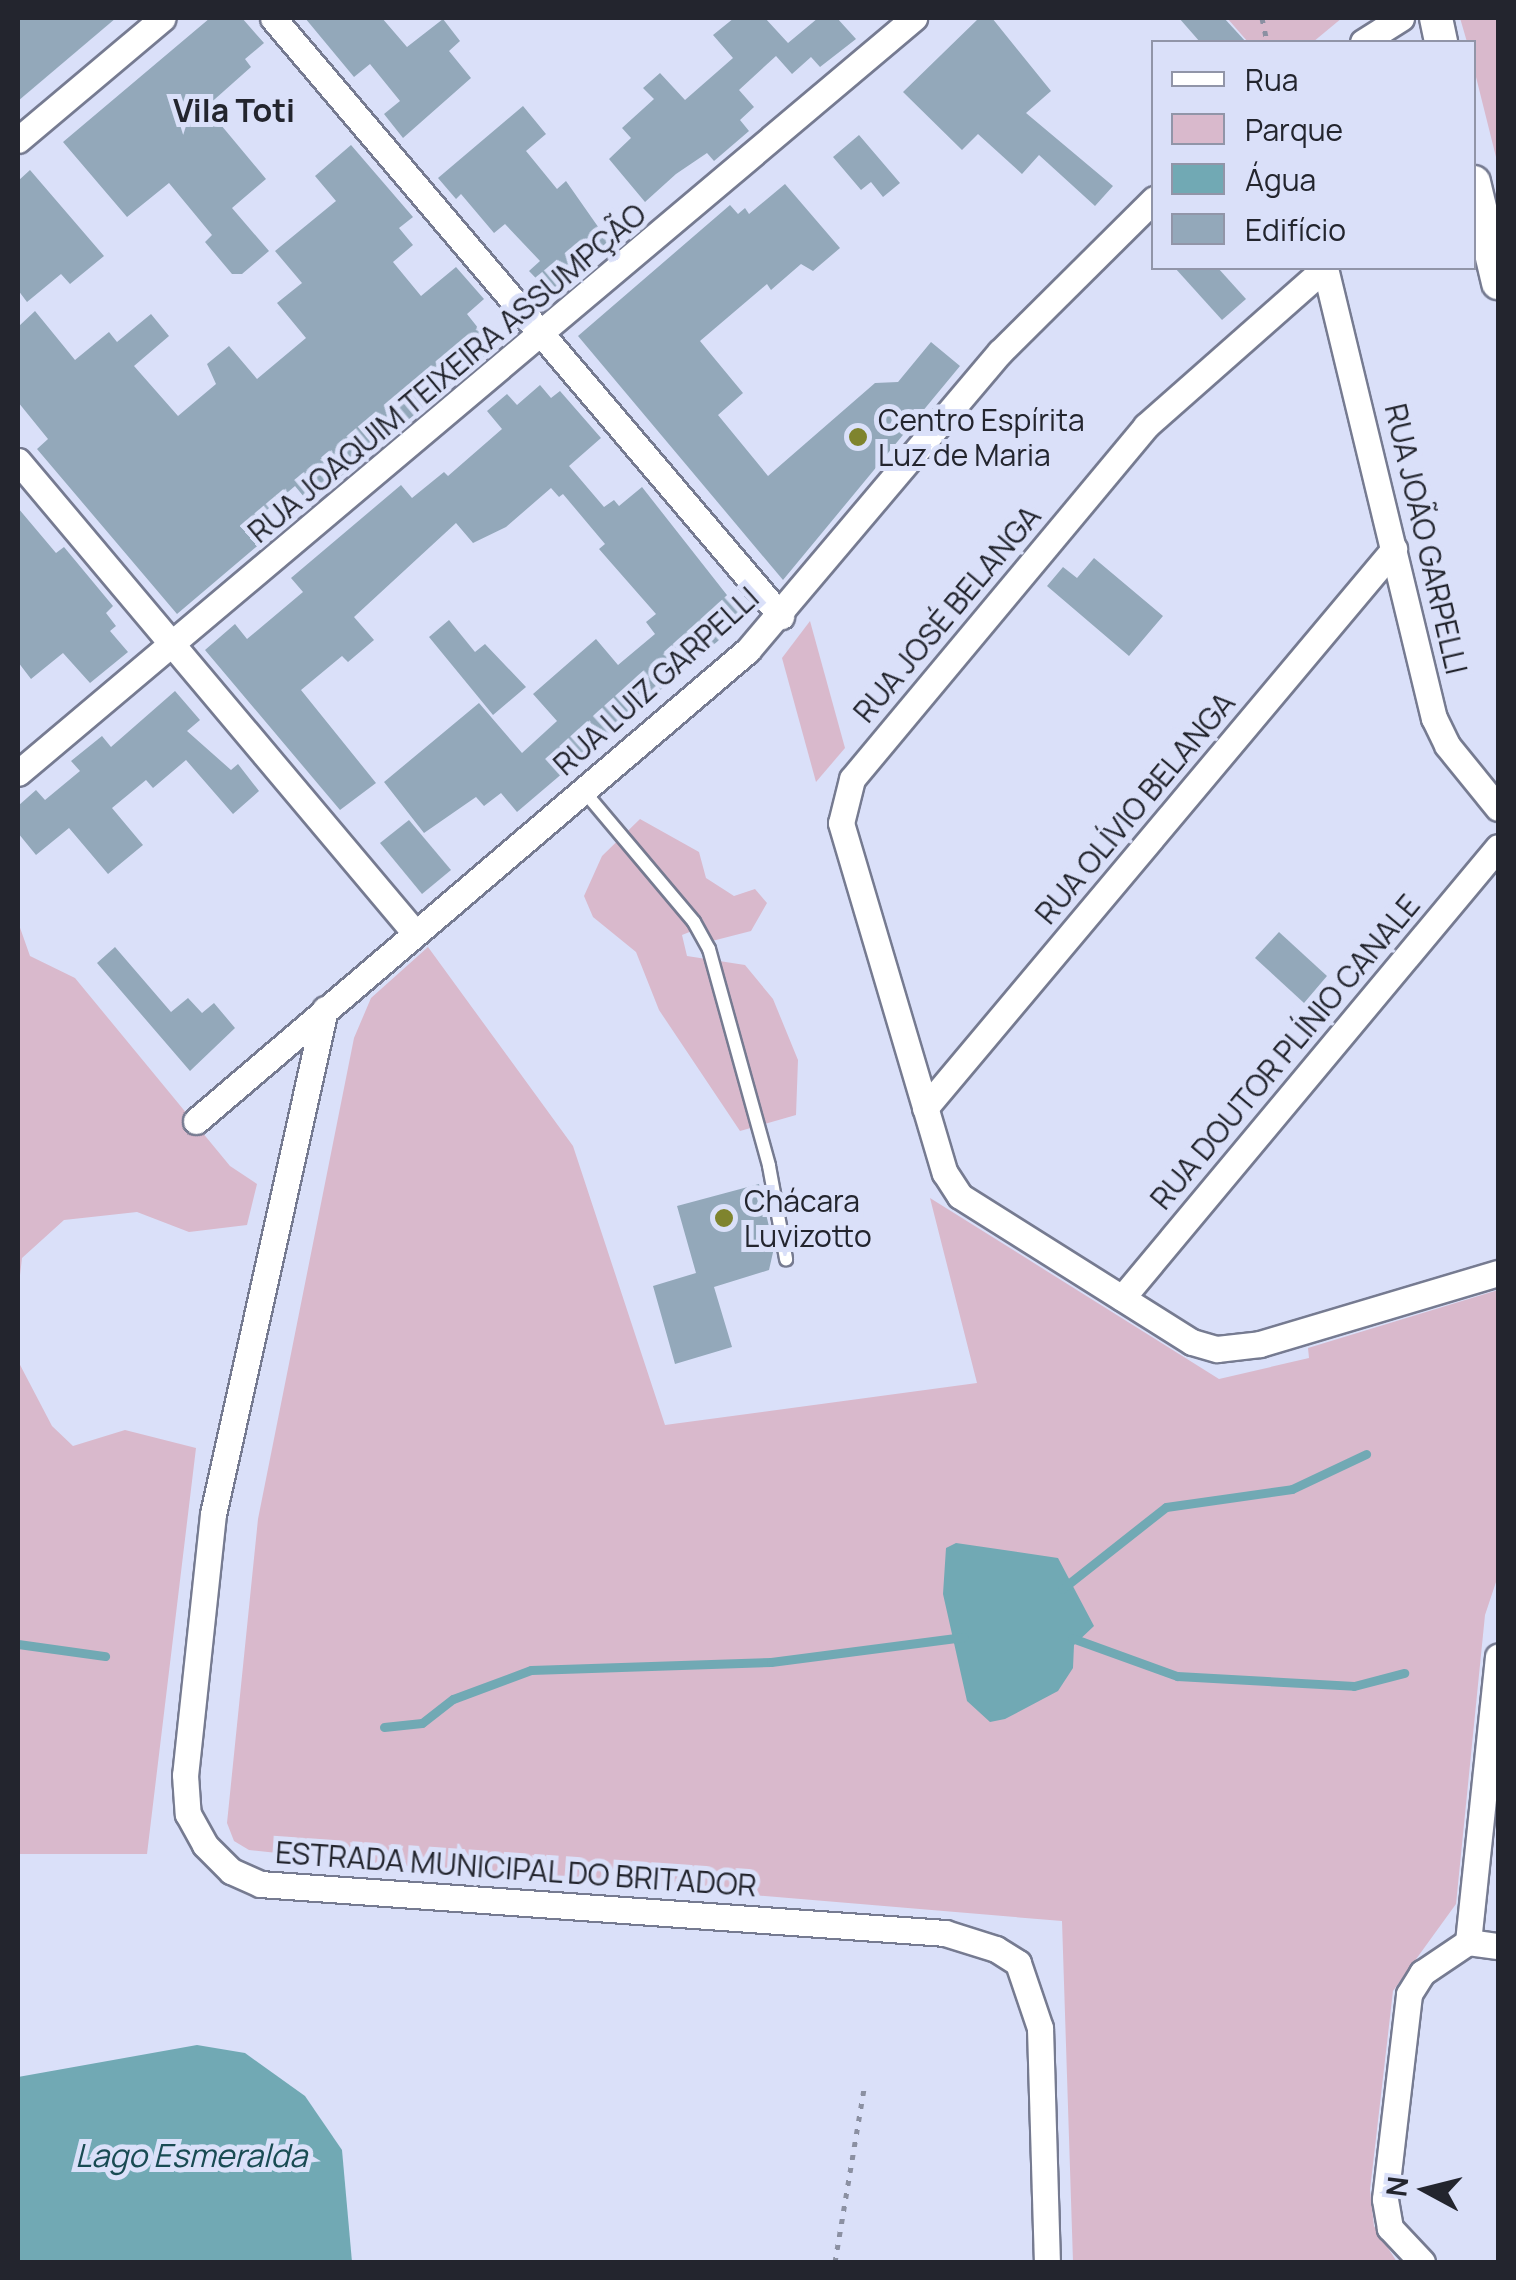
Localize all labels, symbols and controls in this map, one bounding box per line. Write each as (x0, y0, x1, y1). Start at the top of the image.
legend (1151, 40, 1476, 270)
text: Rua (1245, 59, 1298, 100)
district label: Vila Toti (173, 91, 295, 129)
text: Parque (1245, 109, 1343, 150)
text: Água (1245, 159, 1316, 200)
street label: RUA JOAQUIM TEIXEIRA ASSUMPÇÃO (241, 196, 653, 550)
text: Edifício (1245, 209, 1346, 250)
street label: RUA JOÃO GARPELLI (1377, 400, 1475, 678)
place label: Centro Espírita Luz de Maria (878, 402, 1085, 472)
marker: Centro Espírita Luz de Maria (847, 426, 869, 448)
street label: RUA JOSÉ BELANGA (846, 499, 1048, 729)
street label: RUA LUIZ GARPELLI (546, 580, 766, 782)
street label: RUA OLÍVIO BELANGA (1028, 685, 1242, 931)
street label: RUA DOUTOR PLÍNIO CANALE (1143, 888, 1427, 1216)
place label: Chácara Luvizotto (744, 1183, 872, 1254)
marker: Chácara Luvizotto (713, 1207, 735, 1229)
street label: ESTRADA MUNICIPAL DO BRITADOR (274, 1834, 758, 1904)
water label: Lago Esmeralda (75, 2136, 307, 2174)
north arrow (1376, 2140, 1476, 2240)
text: N (1376, 2174, 1416, 2199)

